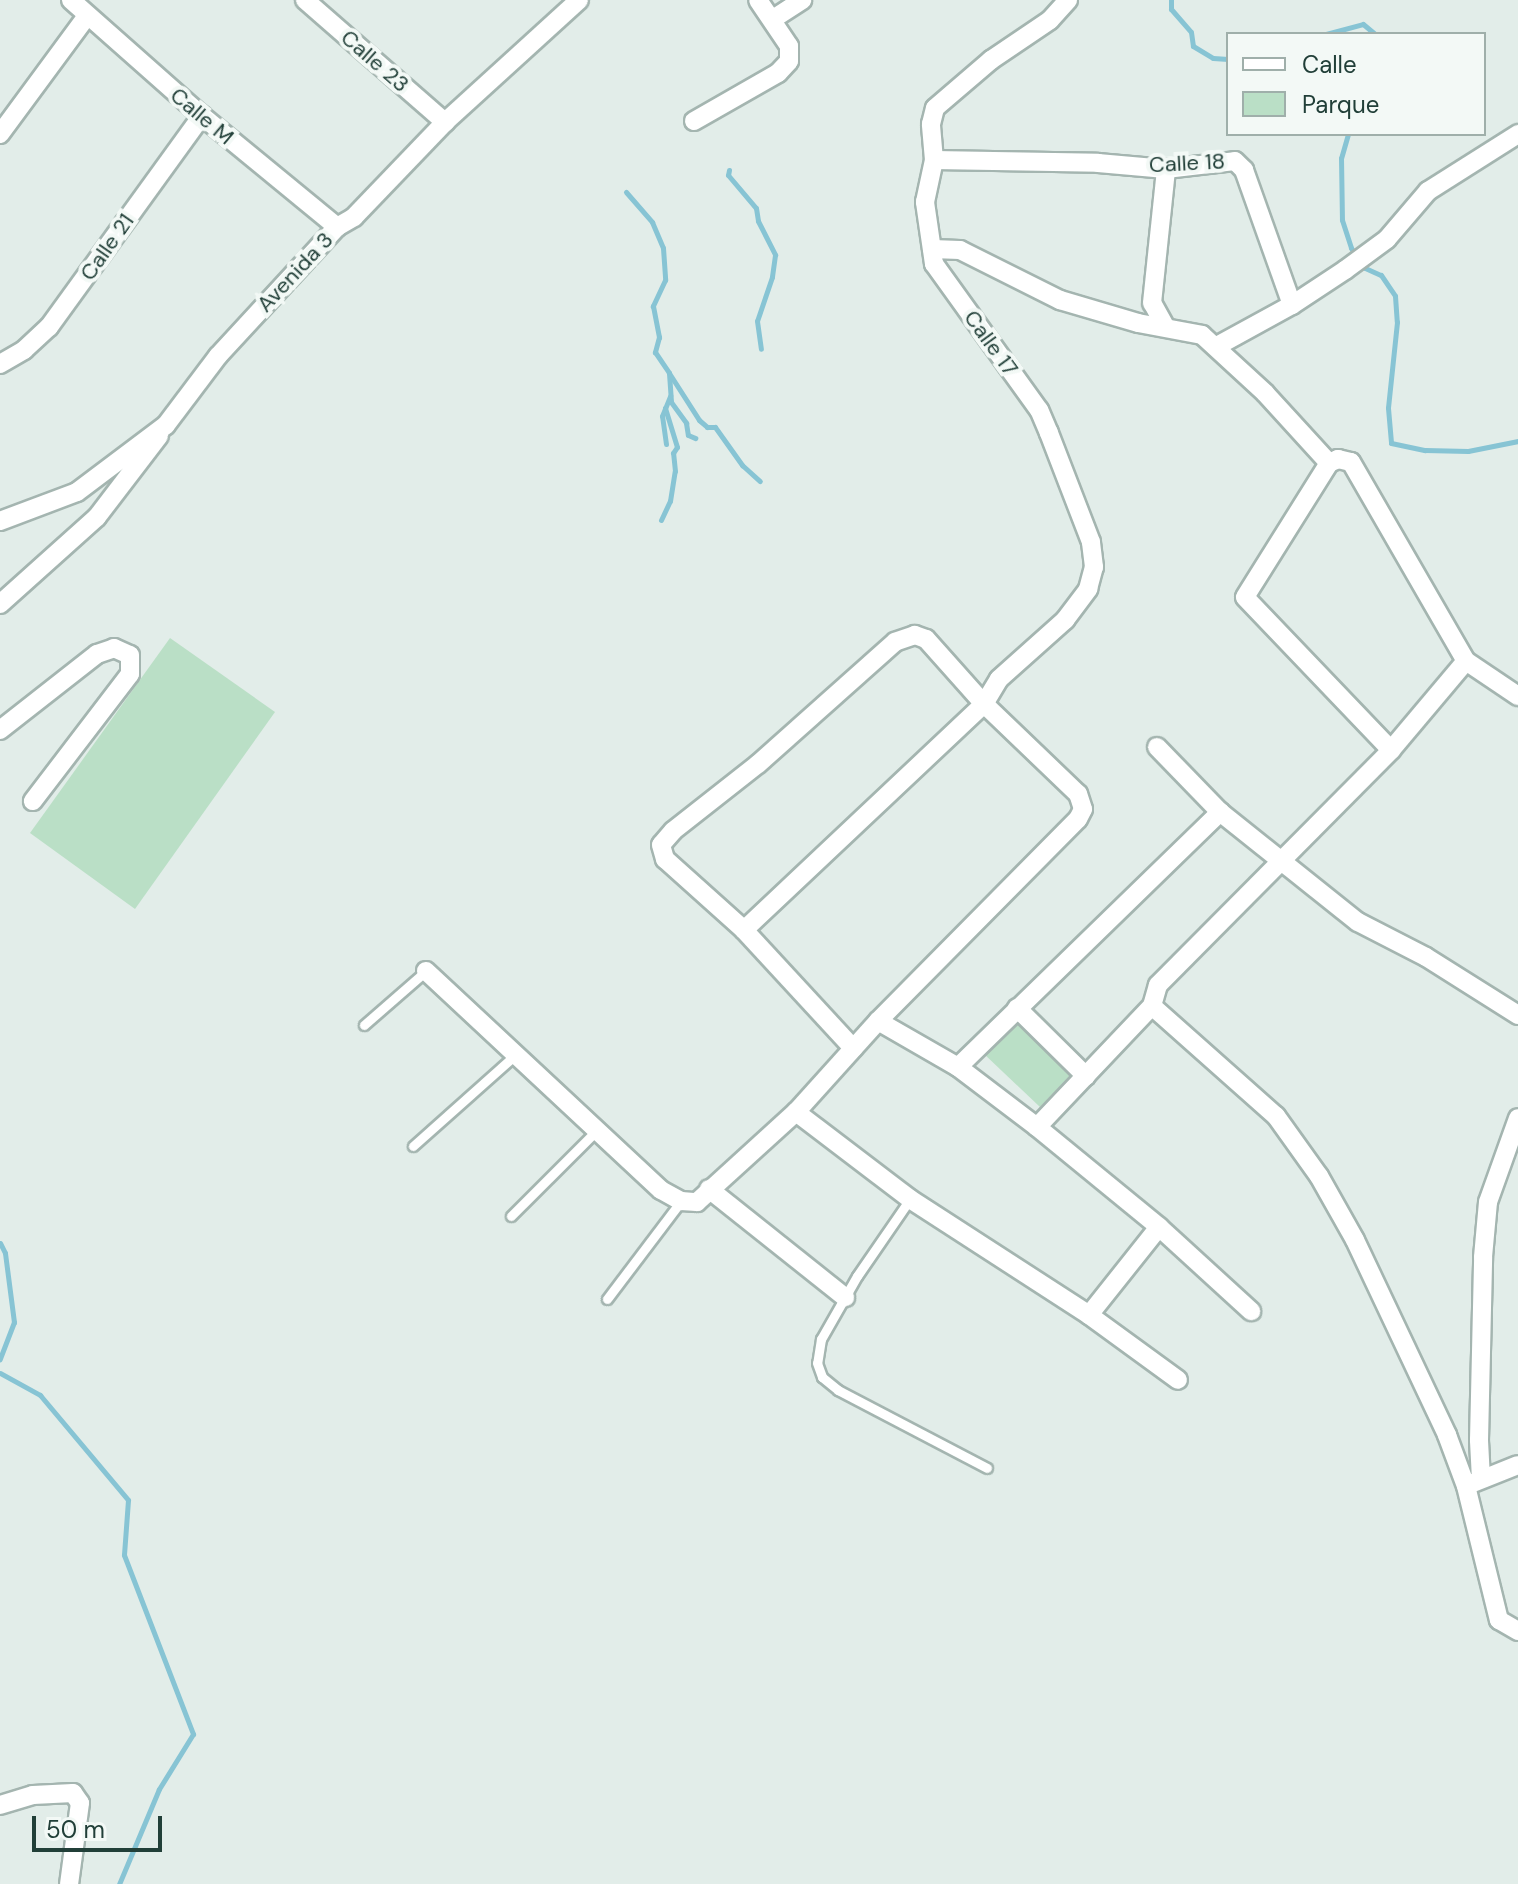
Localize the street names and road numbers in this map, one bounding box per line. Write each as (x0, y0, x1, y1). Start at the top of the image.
street label: Calle 23 (336, 24, 414, 98)
street label: Calle M (165, 82, 239, 150)
street label: Calle 18 (1148, 148, 1226, 178)
street label: Calle 21 (75, 209, 139, 285)
street label: Avenida 3 (251, 227, 339, 317)
street label: Calle 17 (958, 305, 1024, 381)

